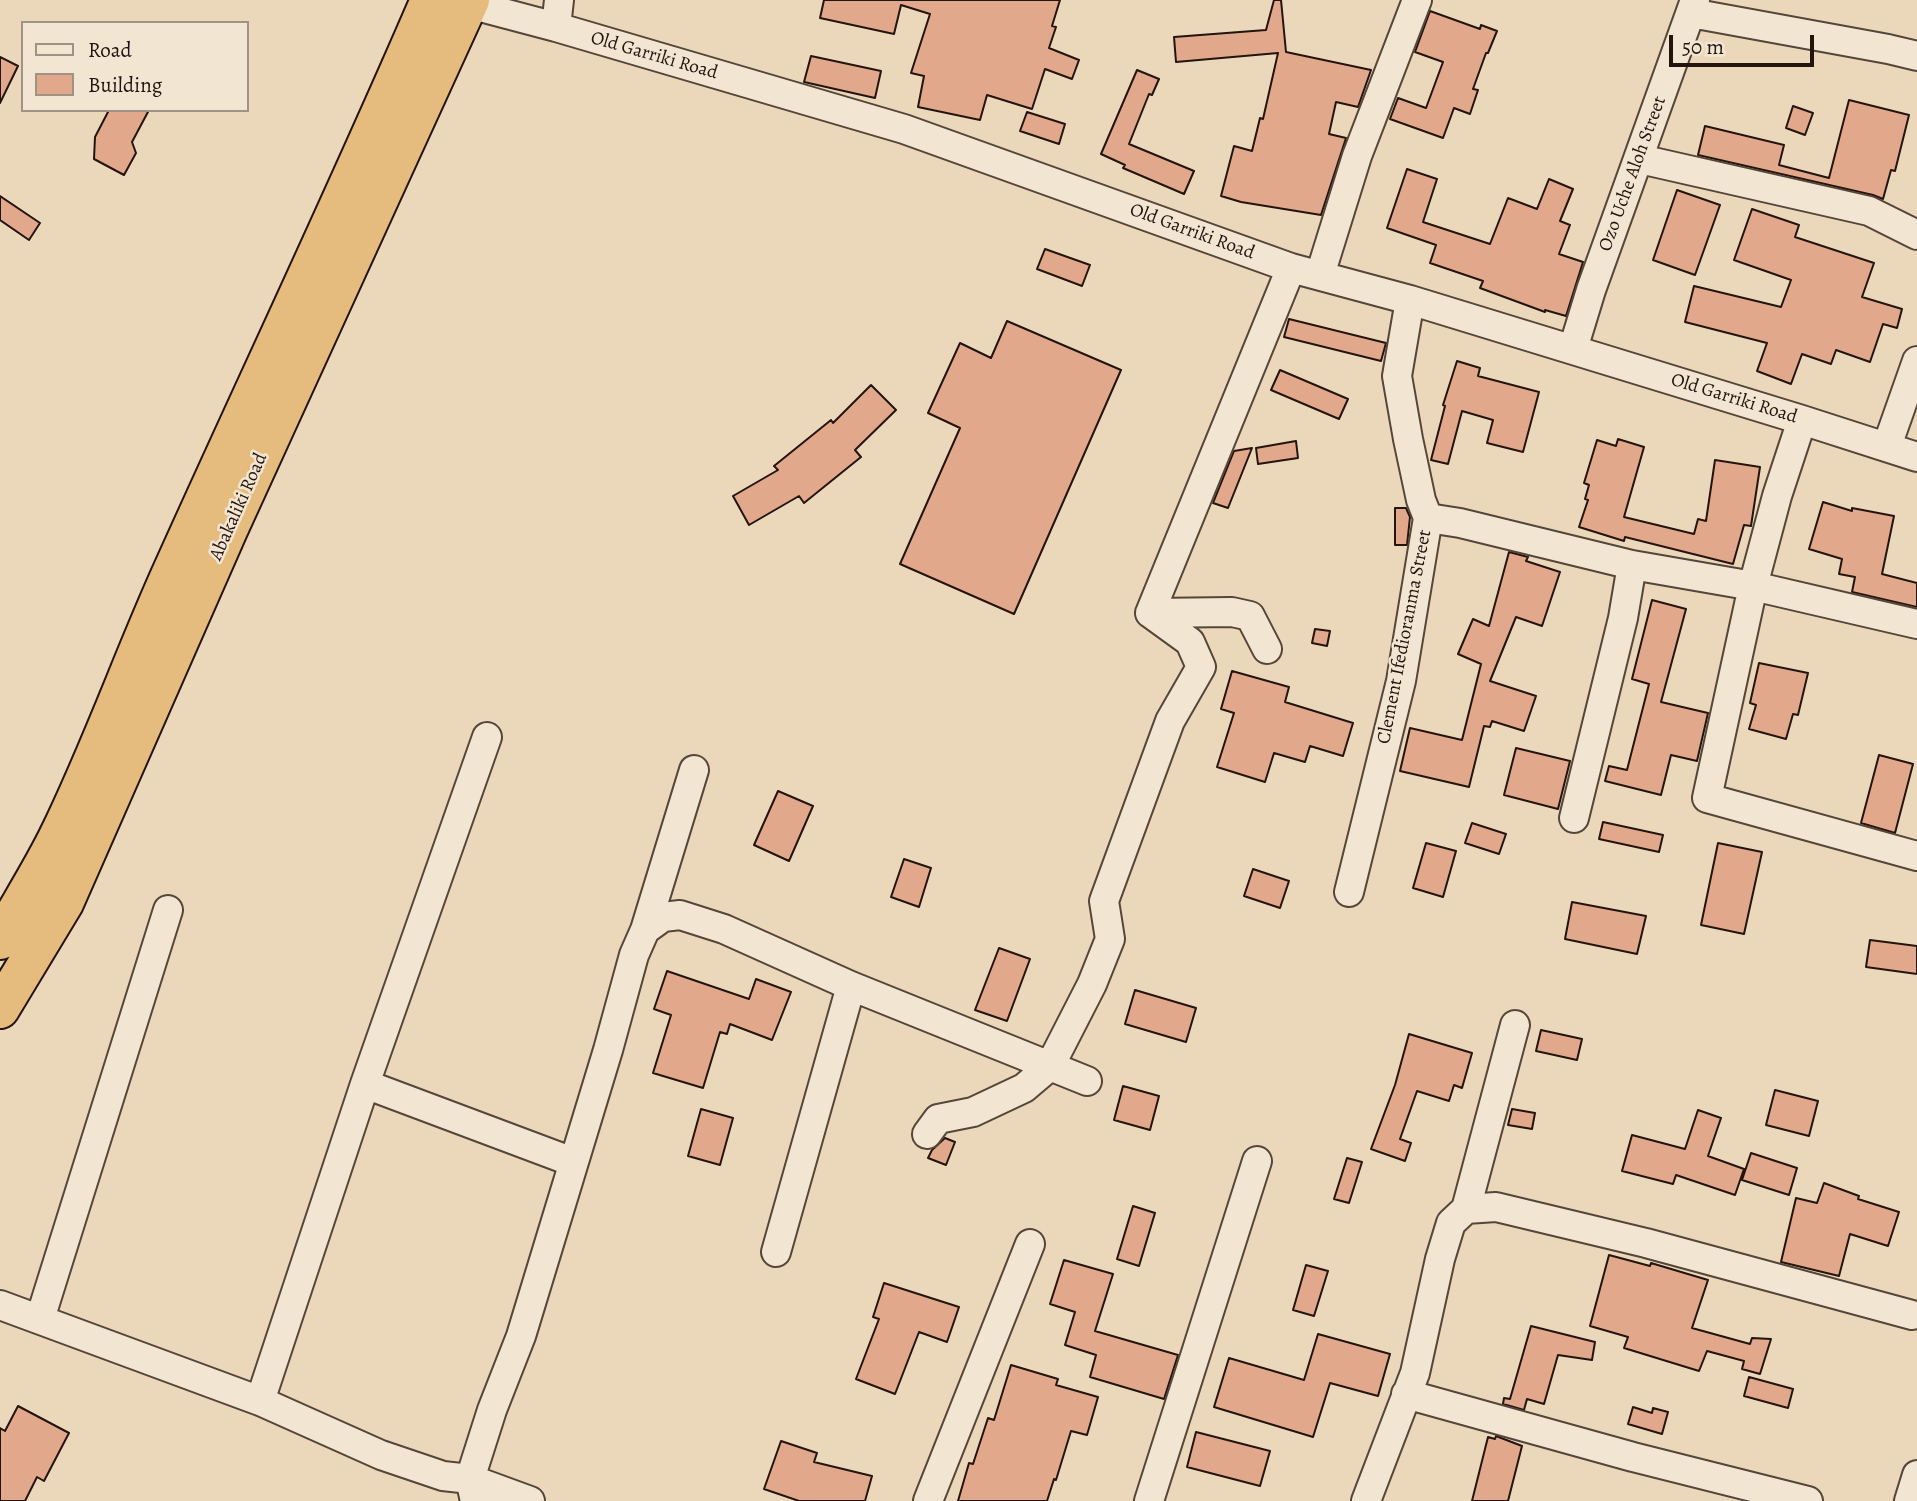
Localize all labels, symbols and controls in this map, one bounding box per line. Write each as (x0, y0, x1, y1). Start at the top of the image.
legend (21, 21, 248, 112)
scale bar (1672, 21, 1817, 65)
street label: Old Garriki Road (588, 27, 720, 85)
text: 50 m (1682, 33, 1724, 61)
text: Road (88, 36, 132, 64)
text: Building (88, 71, 162, 99)
street label: Ozo Uche Aloh Street (1594, 93, 1672, 255)
street label: Old Garriki Road (1126, 199, 1258, 265)
street label: Old Garriki Road (1668, 369, 1800, 429)
street label: Abakaliki Road (205, 450, 273, 564)
street label: Clement Ifedioranma Street (1373, 528, 1437, 746)

